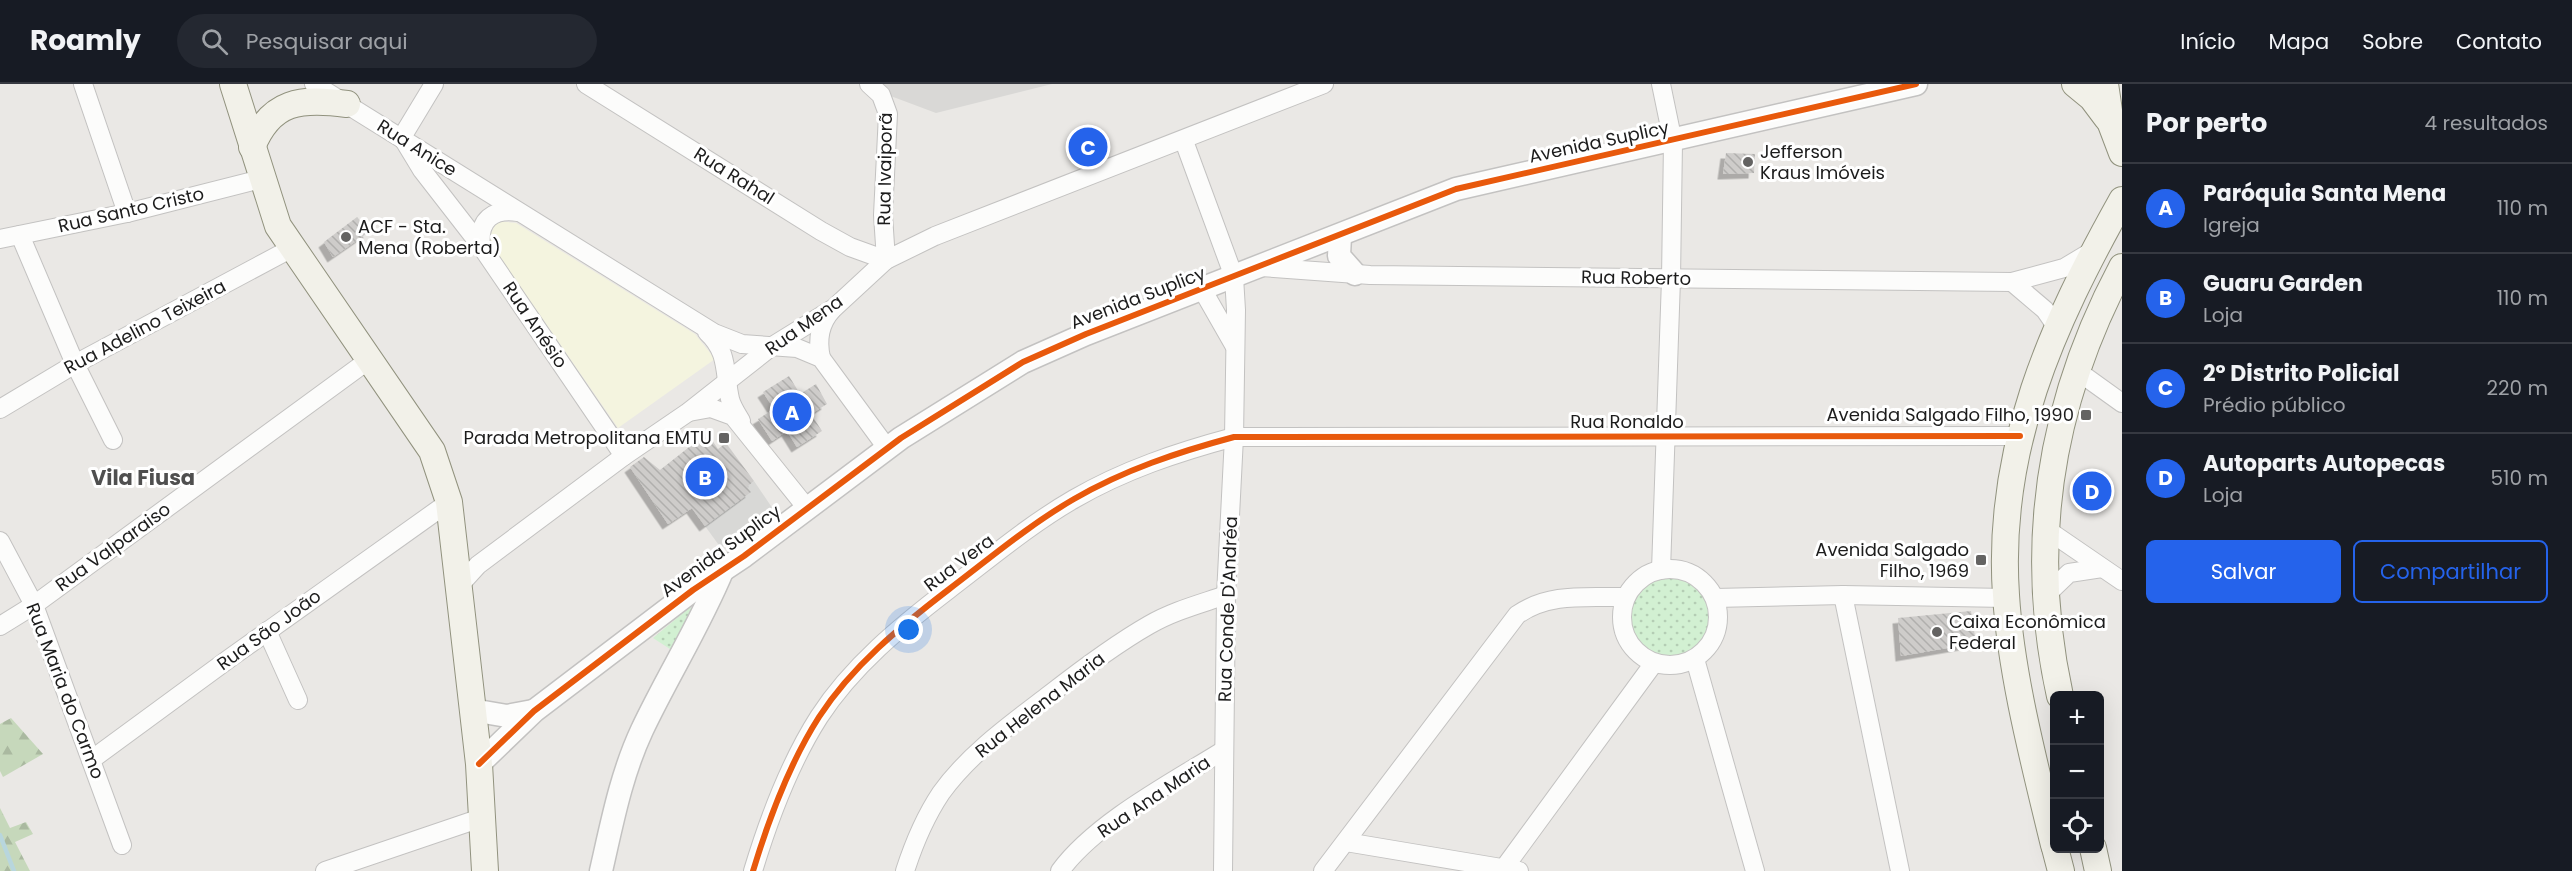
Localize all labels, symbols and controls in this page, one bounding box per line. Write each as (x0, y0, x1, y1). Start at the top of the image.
search box (177, 14, 597, 68)
text: Roamly (30, 21, 141, 60)
icon: search (198, 25, 231, 58)
text: Pesquisar aqui (246, 26, 408, 57)
text: Início (2180, 27, 2235, 56)
text: Mapa (2268, 27, 2329, 56)
text: Sobre (2362, 27, 2423, 56)
text: Contato (2456, 27, 2542, 56)
text: Por perto (2146, 105, 2267, 141)
text: 4 resultados (2425, 109, 2548, 137)
street label: Rua Ivaiporã (871, 112, 898, 226)
street label: Rua Anice (373, 113, 462, 182)
street label: Avenida Suplicy (1527, 114, 1671, 169)
pin: C (1068, 124, 1108, 170)
place label: Jefferson Kraus Imóveis (1760, 139, 1885, 185)
street label: Rua Rahal (689, 141, 779, 210)
marker: Jefferson Kraus Imóveis (1741, 155, 1755, 169)
text: Paróquia Santa Mena (2203, 178, 2446, 209)
street label: Rua Santo Cristo (55, 181, 206, 238)
text: A (2158, 194, 2173, 222)
text: 110 m (2497, 194, 2548, 222)
text: Igreja (2203, 211, 2260, 239)
place label: ACF - Sta. Mena (Roberta) (358, 214, 501, 260)
marker: ACF - Sta. Mena (Roberta) (339, 230, 353, 244)
street label: Avenida Suplicy (1067, 260, 1209, 335)
street label: Rua Roberto (1581, 264, 1691, 291)
text: Guaru Garden (2203, 268, 2363, 299)
street label: Rua Adelino Teixeira (59, 273, 230, 380)
street label: Rua Anésio (497, 276, 574, 373)
text: B (2159, 284, 2172, 312)
text: 110 m (2497, 284, 2548, 312)
street label: Rua Mena (760, 289, 848, 361)
text: Loja (2203, 301, 2243, 329)
text: 2º Distrito Policial (2203, 358, 2399, 389)
text: C (2158, 374, 2173, 402)
text: 220 m (2487, 374, 2548, 402)
pin: A (772, 390, 812, 434)
text: Prédio público (2203, 391, 2346, 419)
place label: Avenida Salgado Filho, 1990 (1826, 402, 2074, 427)
marker: Avenida Salgado Filho, 1990 (2079, 408, 2093, 422)
street label: Rua Ronaldo (1570, 409, 1684, 434)
place label: Parada Metropolitana EMTU (464, 425, 712, 450)
marker: Parada Metropolitana EMTU (717, 431, 731, 445)
text: Autoparts Autopecas (2203, 448, 2445, 479)
pin: B (686, 454, 724, 500)
district label: Vila Fiusa (91, 463, 195, 492)
text: D (2158, 464, 2173, 492)
text: 510 m (2491, 464, 2548, 492)
pin: D (2072, 468, 2112, 514)
text: Loja (2203, 481, 2243, 509)
street label: Rua Valparaiso (50, 496, 175, 597)
street label: Avenida Suplicy (656, 499, 786, 603)
street label: Rua Conde D'Andréa (1212, 516, 1243, 702)
street label: Rua Vera (919, 528, 999, 597)
place label: Avenida Salgado Filho, 1969 (1815, 537, 1969, 583)
button: Salvar (2146, 540, 2341, 603)
button: Compartilhar (2353, 540, 2548, 603)
marker: Avenida Salgado Filho, 1969 (1974, 553, 1988, 567)
street label: Rua São João (212, 583, 326, 676)
street label: Rua Maria do Carmo (20, 599, 111, 782)
place label: Caixa Econômica Federal (1949, 609, 2106, 655)
your location (894, 615, 923, 644)
marker: Caixa Econômica Federal (1930, 625, 1944, 639)
street label: Rua Helena Maria (970, 646, 1110, 763)
map controls (2050, 691, 2104, 853)
button: + (2050, 691, 2104, 745)
button: − (2050, 745, 2104, 799)
street label: Rua Ana Maria (1092, 750, 1215, 844)
button: locate (2050, 799, 2104, 853)

